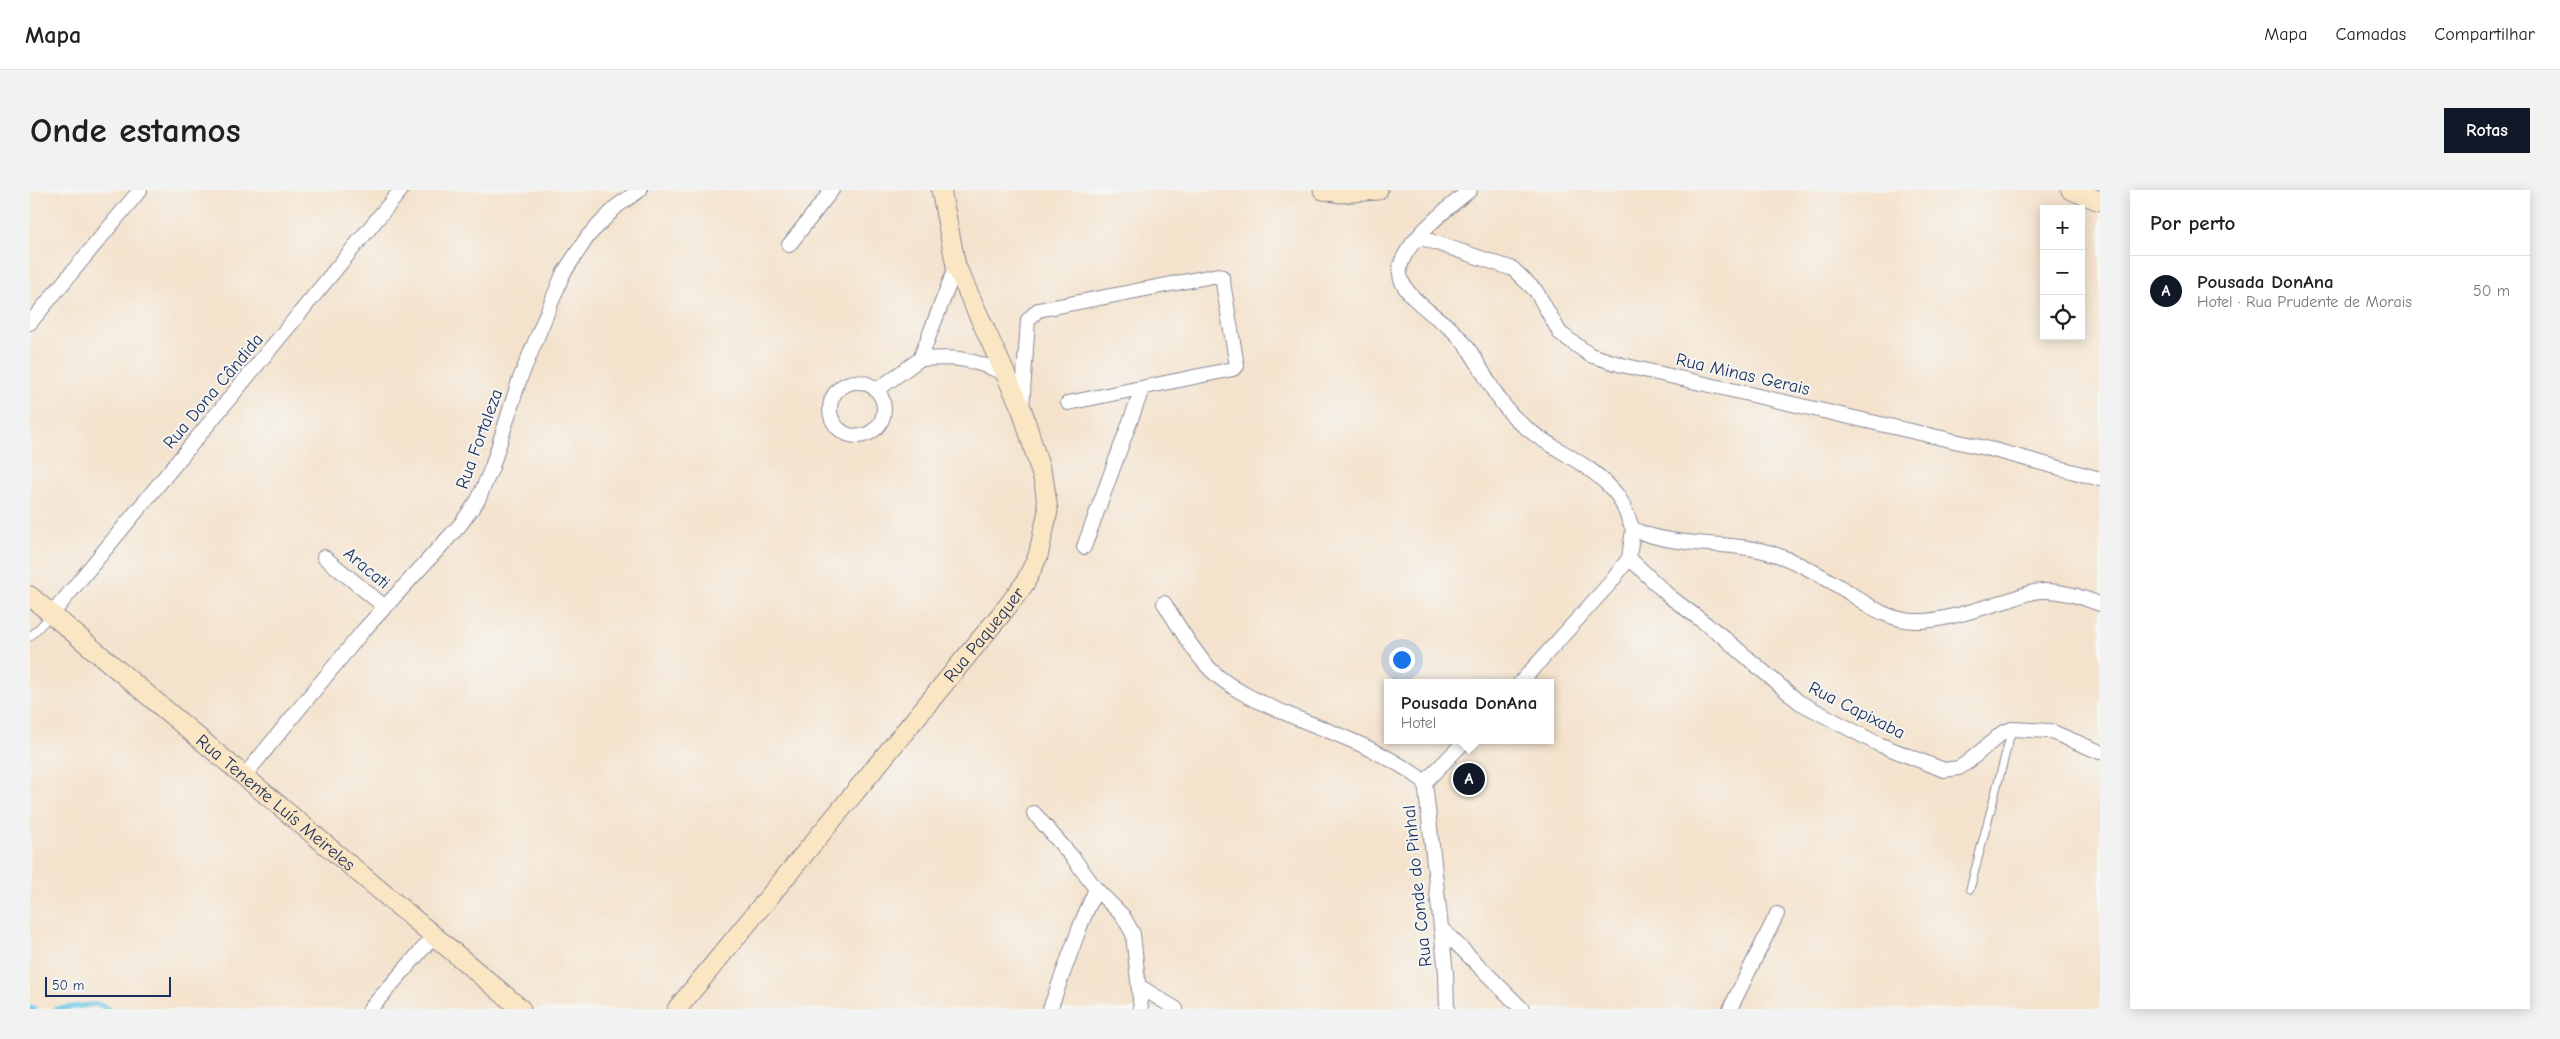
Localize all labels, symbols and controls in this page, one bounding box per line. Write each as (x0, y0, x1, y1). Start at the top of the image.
text: Mapa (25, 21, 81, 49)
text: Mapa (2264, 24, 2307, 45)
text: Camadas (2335, 24, 2406, 45)
text: Compartilhar (2434, 24, 2535, 45)
button: Rotas (2444, 108, 2530, 153)
text: Onde estamos (30, 110, 241, 151)
map controls (2040, 205, 2085, 340)
button: + (2040, 205, 2085, 250)
text: Por perto (2150, 211, 2235, 235)
button: − (2040, 250, 2085, 295)
text: Pousada DonAna (2197, 271, 2334, 293)
text: A (2162, 282, 2170, 300)
text: 50 m (2473, 282, 2510, 300)
text: Hotel · Rua Prudente de Morais (2197, 293, 2412, 311)
button: locate (2040, 295, 2085, 340)
street label: Rua Dona Cândida (159, 329, 268, 453)
street label: Rua Minas Gerais (1674, 349, 1812, 400)
street label: Rua Fortaleza (452, 386, 507, 492)
street label: Aracati (339, 543, 394, 594)
street label: Rua Paquequer (940, 583, 1029, 687)
your location (1389, 647, 1415, 673)
street label: Rua Capixaba (1805, 677, 1909, 744)
popup (1384, 679, 1554, 744)
text: Pousada DonAna (1401, 692, 1537, 714)
text: Hotel (1401, 714, 1436, 732)
street label: Rua Tenente Luís Meireles (192, 730, 359, 876)
pin: A (1453, 760, 1485, 798)
street label: Rua Conde do Pinhal (1399, 804, 1436, 968)
scale bar (45, 974, 171, 997)
text: 50 m (52, 977, 84, 994)

